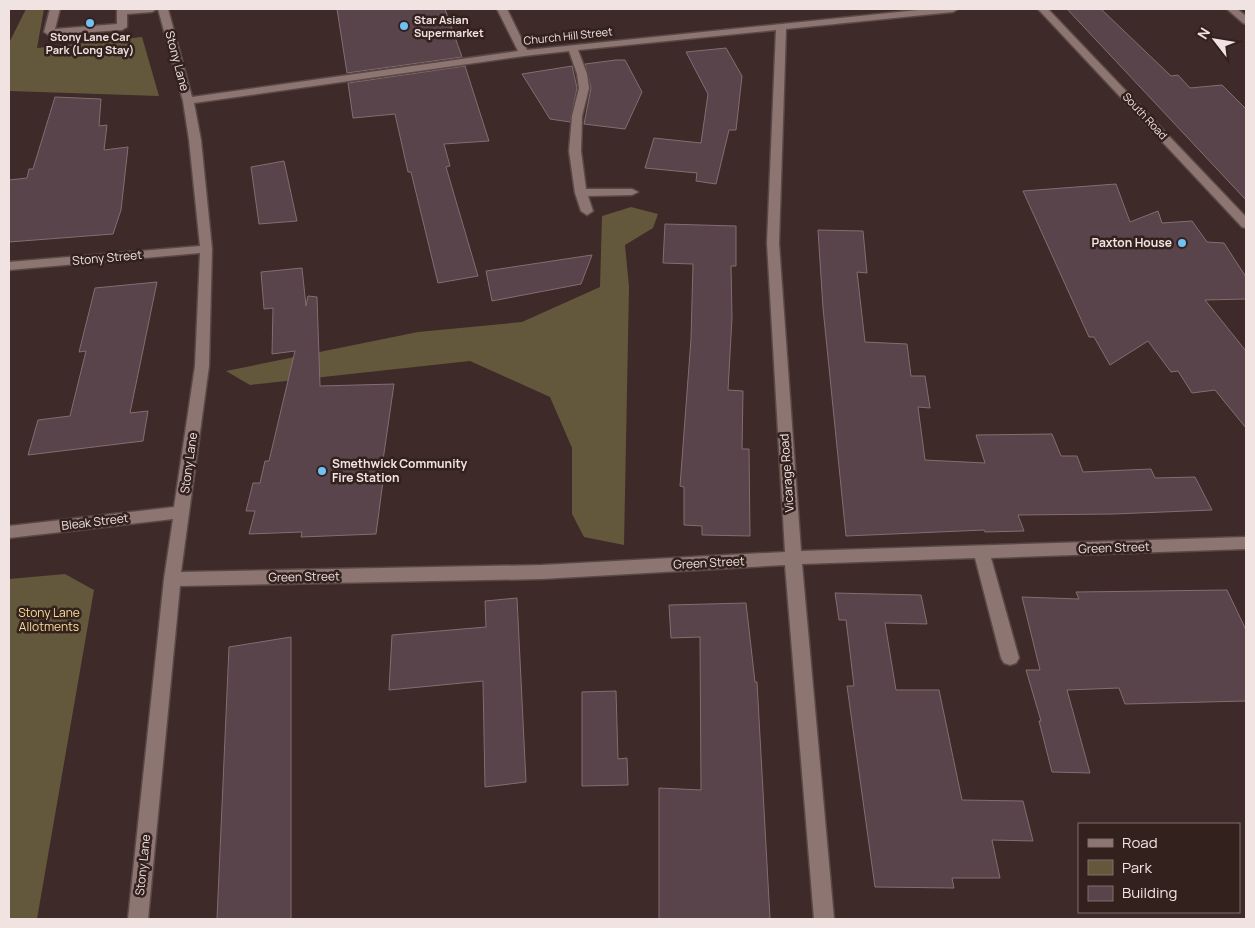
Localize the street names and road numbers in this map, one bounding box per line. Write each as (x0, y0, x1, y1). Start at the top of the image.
street label: Church Hill Street (523, 23, 613, 48)
street label: Stony Lane (161, 29, 194, 93)
street label: South Road (1120, 89, 1171, 142)
street label: Stony Street (71, 246, 143, 269)
street label: Stony Lane (176, 431, 201, 495)
street label: Vicarage Road (775, 433, 798, 513)
street label: Bleak Street (60, 509, 130, 534)
street label: Green Street (1078, 538, 1150, 557)
street label: Green Street (673, 552, 745, 573)
street label: Green Street (268, 567, 340, 586)
street label: Stony Lane (131, 833, 154, 896)

